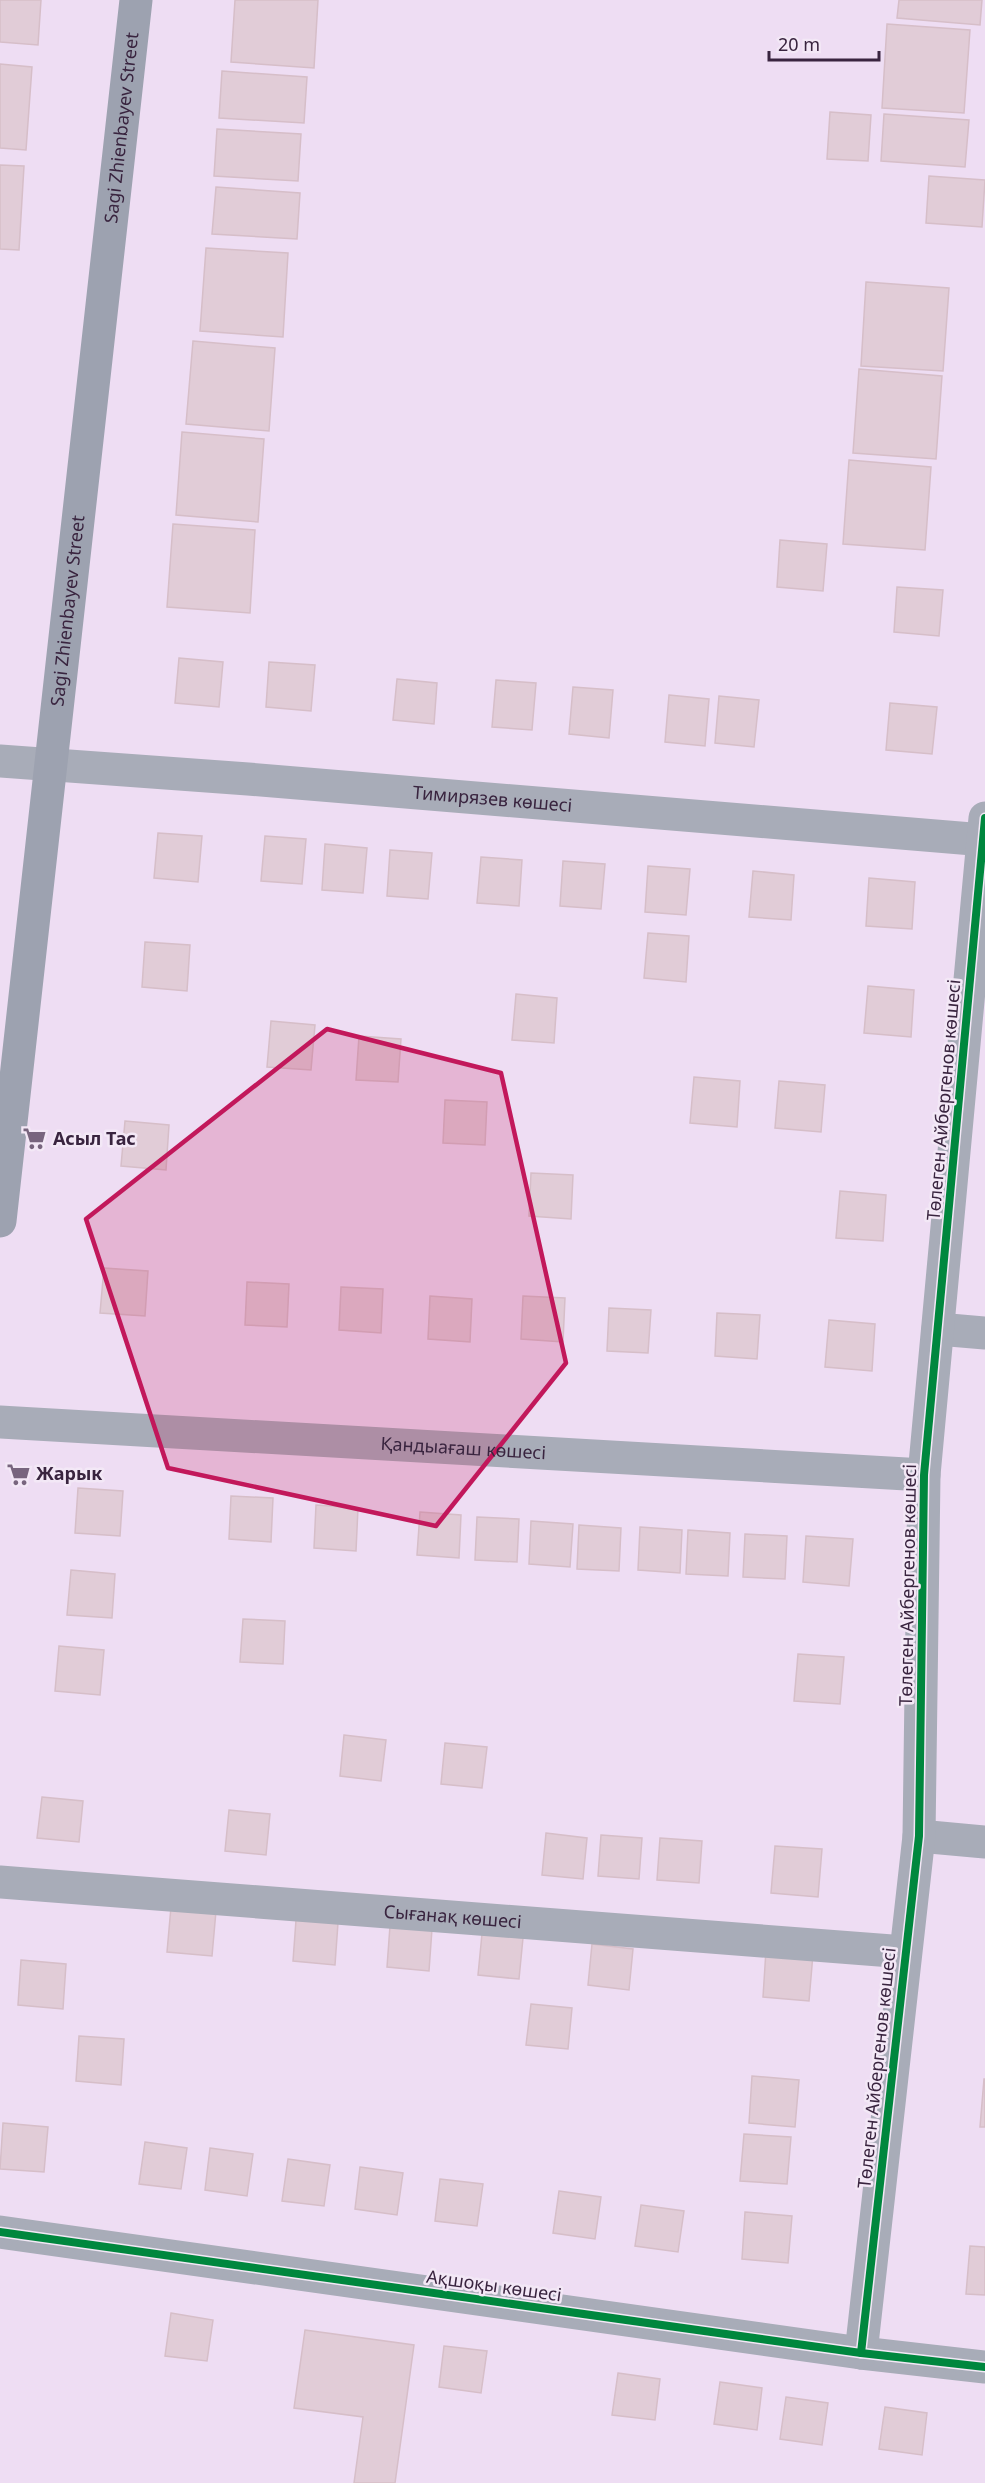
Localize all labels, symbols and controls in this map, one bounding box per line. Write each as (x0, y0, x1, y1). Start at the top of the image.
scale bar (769, 24, 878, 62)
street label: Sagi Zhienbayev Street (98, 30, 143, 224)
text: 20 m (778, 32, 820, 56)
street label: Sagi Zhienbayev Street (44, 513, 90, 707)
street label: Тимирязев көшесі (412, 780, 573, 817)
street label: Төлеген Айбергенов көшесі (920, 978, 966, 1222)
supermarket icon: Асыл Тас (22, 1126, 48, 1152)
place label: Асыл Тас (53, 1126, 136, 1150)
street label: Қандыағаш көшесі (380, 1431, 547, 1464)
supermarket icon: Жарык (5, 1461, 31, 1487)
place label: Жарык (36, 1461, 102, 1485)
street label: Төлеген Айбергенов көшесі (893, 1464, 921, 1706)
street label: Сығанақ көшесі (383, 1899, 522, 1933)
street label: Төлеген Айбергенов көшесі (851, 1946, 901, 2190)
street label: Ақшоқы көшесі (425, 2264, 563, 2306)

